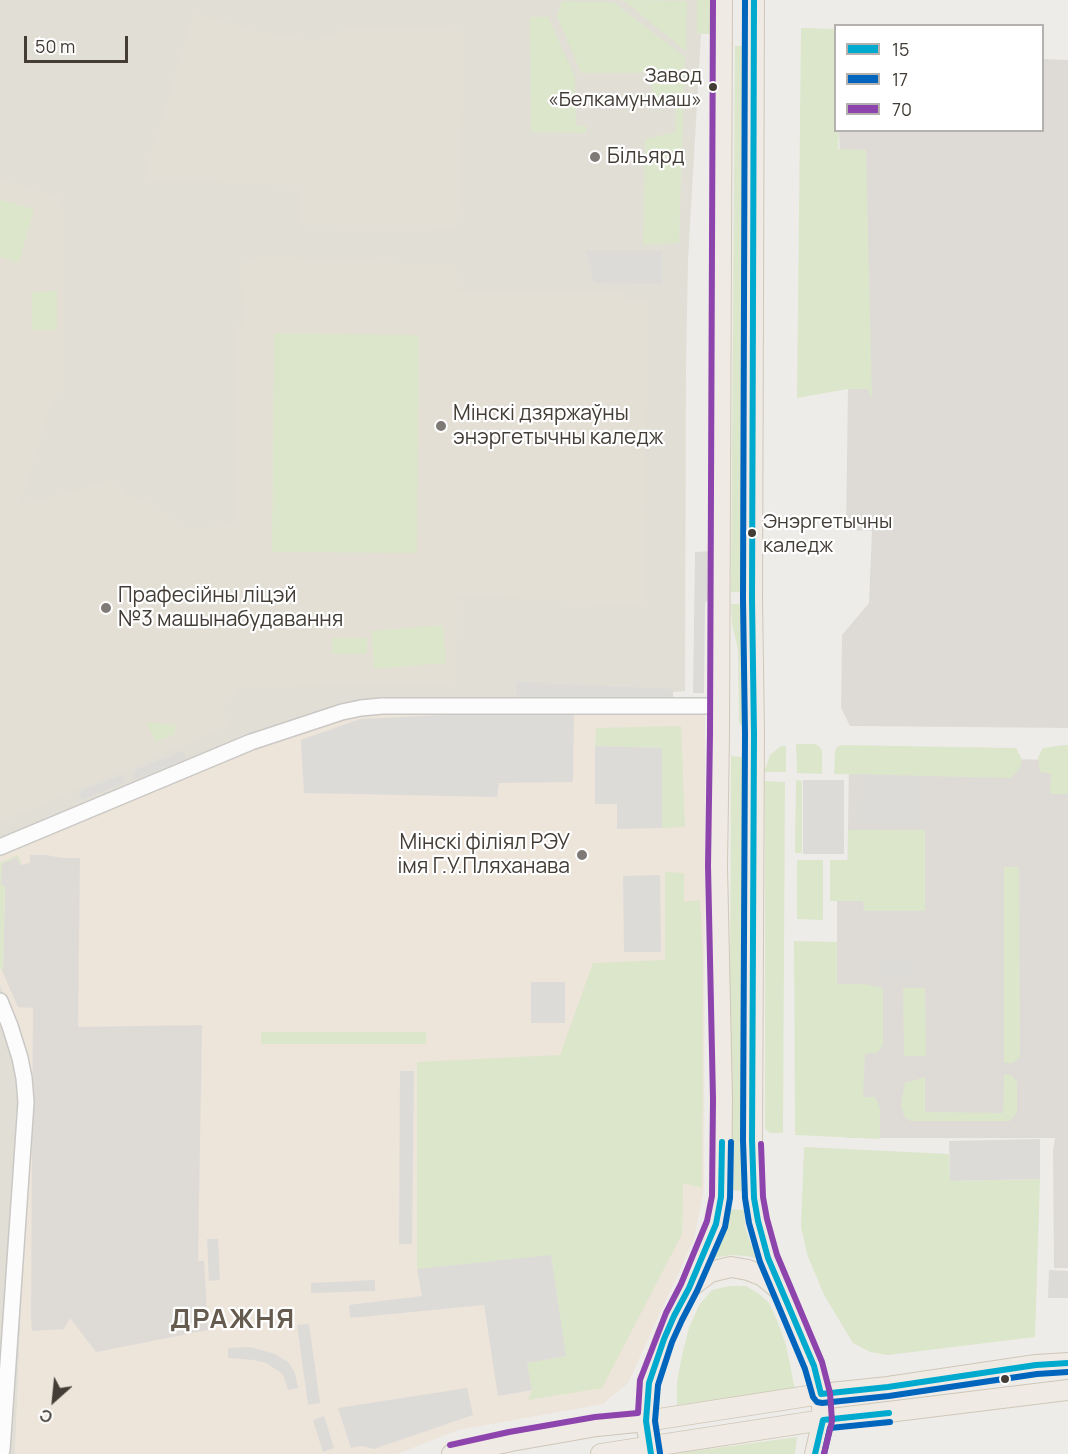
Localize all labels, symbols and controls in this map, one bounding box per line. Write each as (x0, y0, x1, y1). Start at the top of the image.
scale bar (27, 24, 130, 62)
legend (834, 24, 1044, 132)
text: 50 m (35, 34, 75, 58)
text: 15 (892, 37, 909, 61)
place label: Завод «Белкамунмаш» (548, 64, 702, 111)
text: 17 (892, 67, 908, 91)
marker: Завод «Белкамунмаш» (707, 81, 719, 93)
text: 70 (892, 97, 912, 121)
place label: Більярд (607, 144, 685, 170)
marker: Більярд (588, 150, 602, 164)
place label: Мінскі дзяржаўны энэргетычны каледж (453, 401, 664, 451)
marker: Мінскі дзяржаўны энэргетычны каледж (434, 419, 448, 433)
place label: Энэргетычны каледж (763, 510, 892, 557)
marker: Энэргетычны каледж (746, 527, 758, 539)
place label: Прафесійны ліцэй №3 машынабудавання (118, 583, 343, 633)
marker: Прафесійны ліцэй №3 машынабудавання (99, 601, 113, 615)
place label: Мінскі філіял РЭУ імя Г.У.Пляханава (397, 830, 570, 880)
marker: Мінскі філіял РЭУ імя Г.У.Пляханава (575, 848, 589, 862)
district label: ДРАЖНЯ (170, 1304, 296, 1336)
north arrow (24, 1370, 84, 1430)
unlabelled marker (999, 1373, 1011, 1385)
text: С (36, 1404, 56, 1429)

